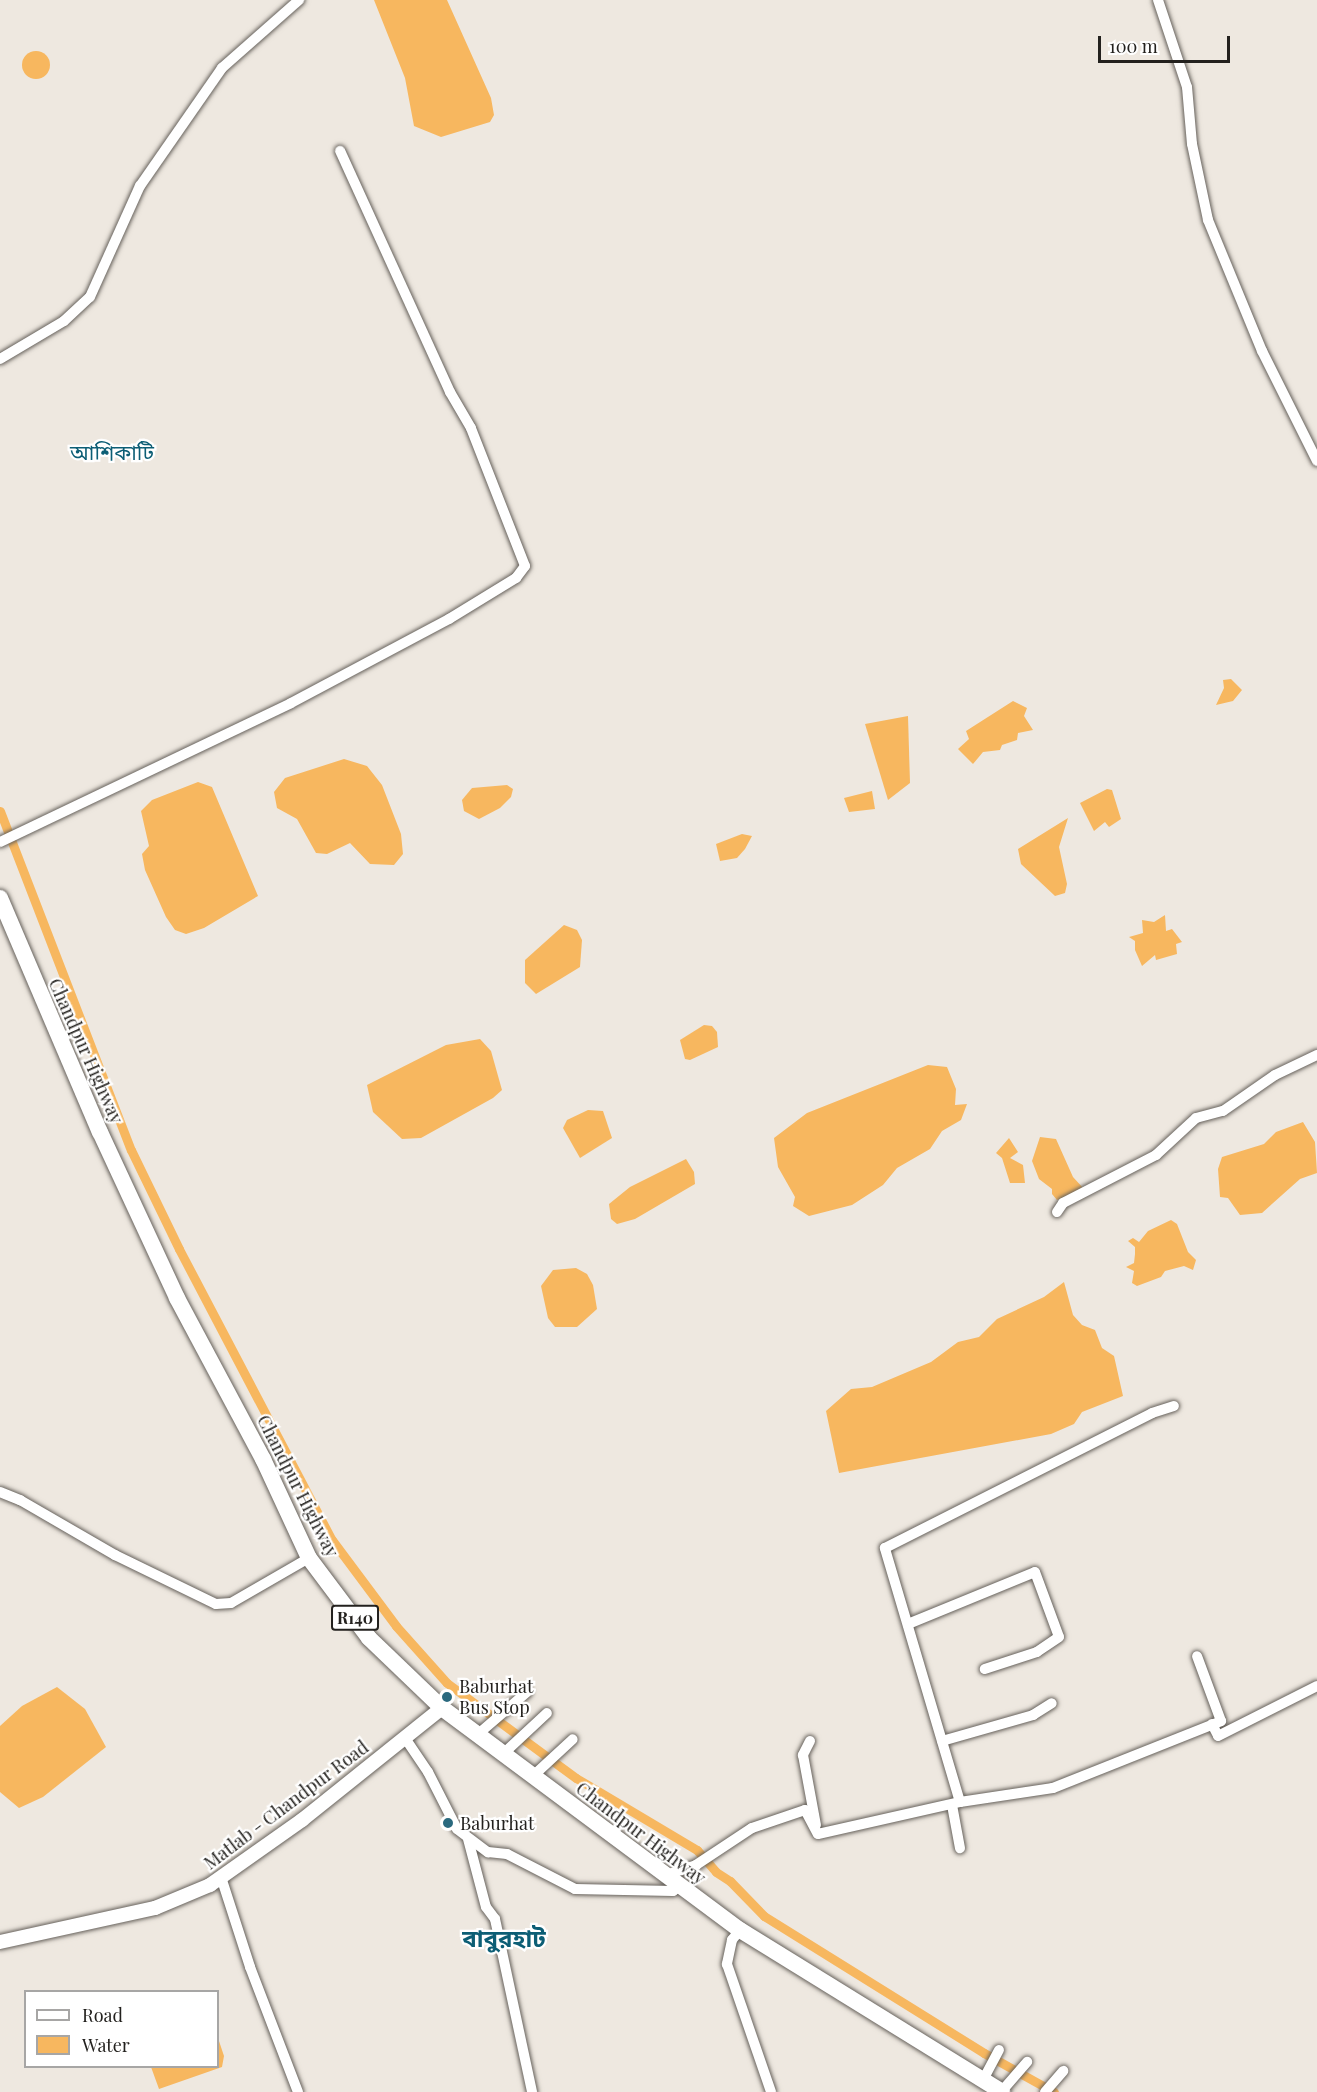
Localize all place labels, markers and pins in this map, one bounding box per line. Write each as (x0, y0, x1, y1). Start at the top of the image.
place label: Baburhat Bus Stop (459, 1676, 533, 1718)
marker: Baburhat Bus Stop (440, 1690, 454, 1704)
place label: Baburhat (460, 1812, 534, 1834)
marker: Baburhat (441, 1816, 455, 1830)

